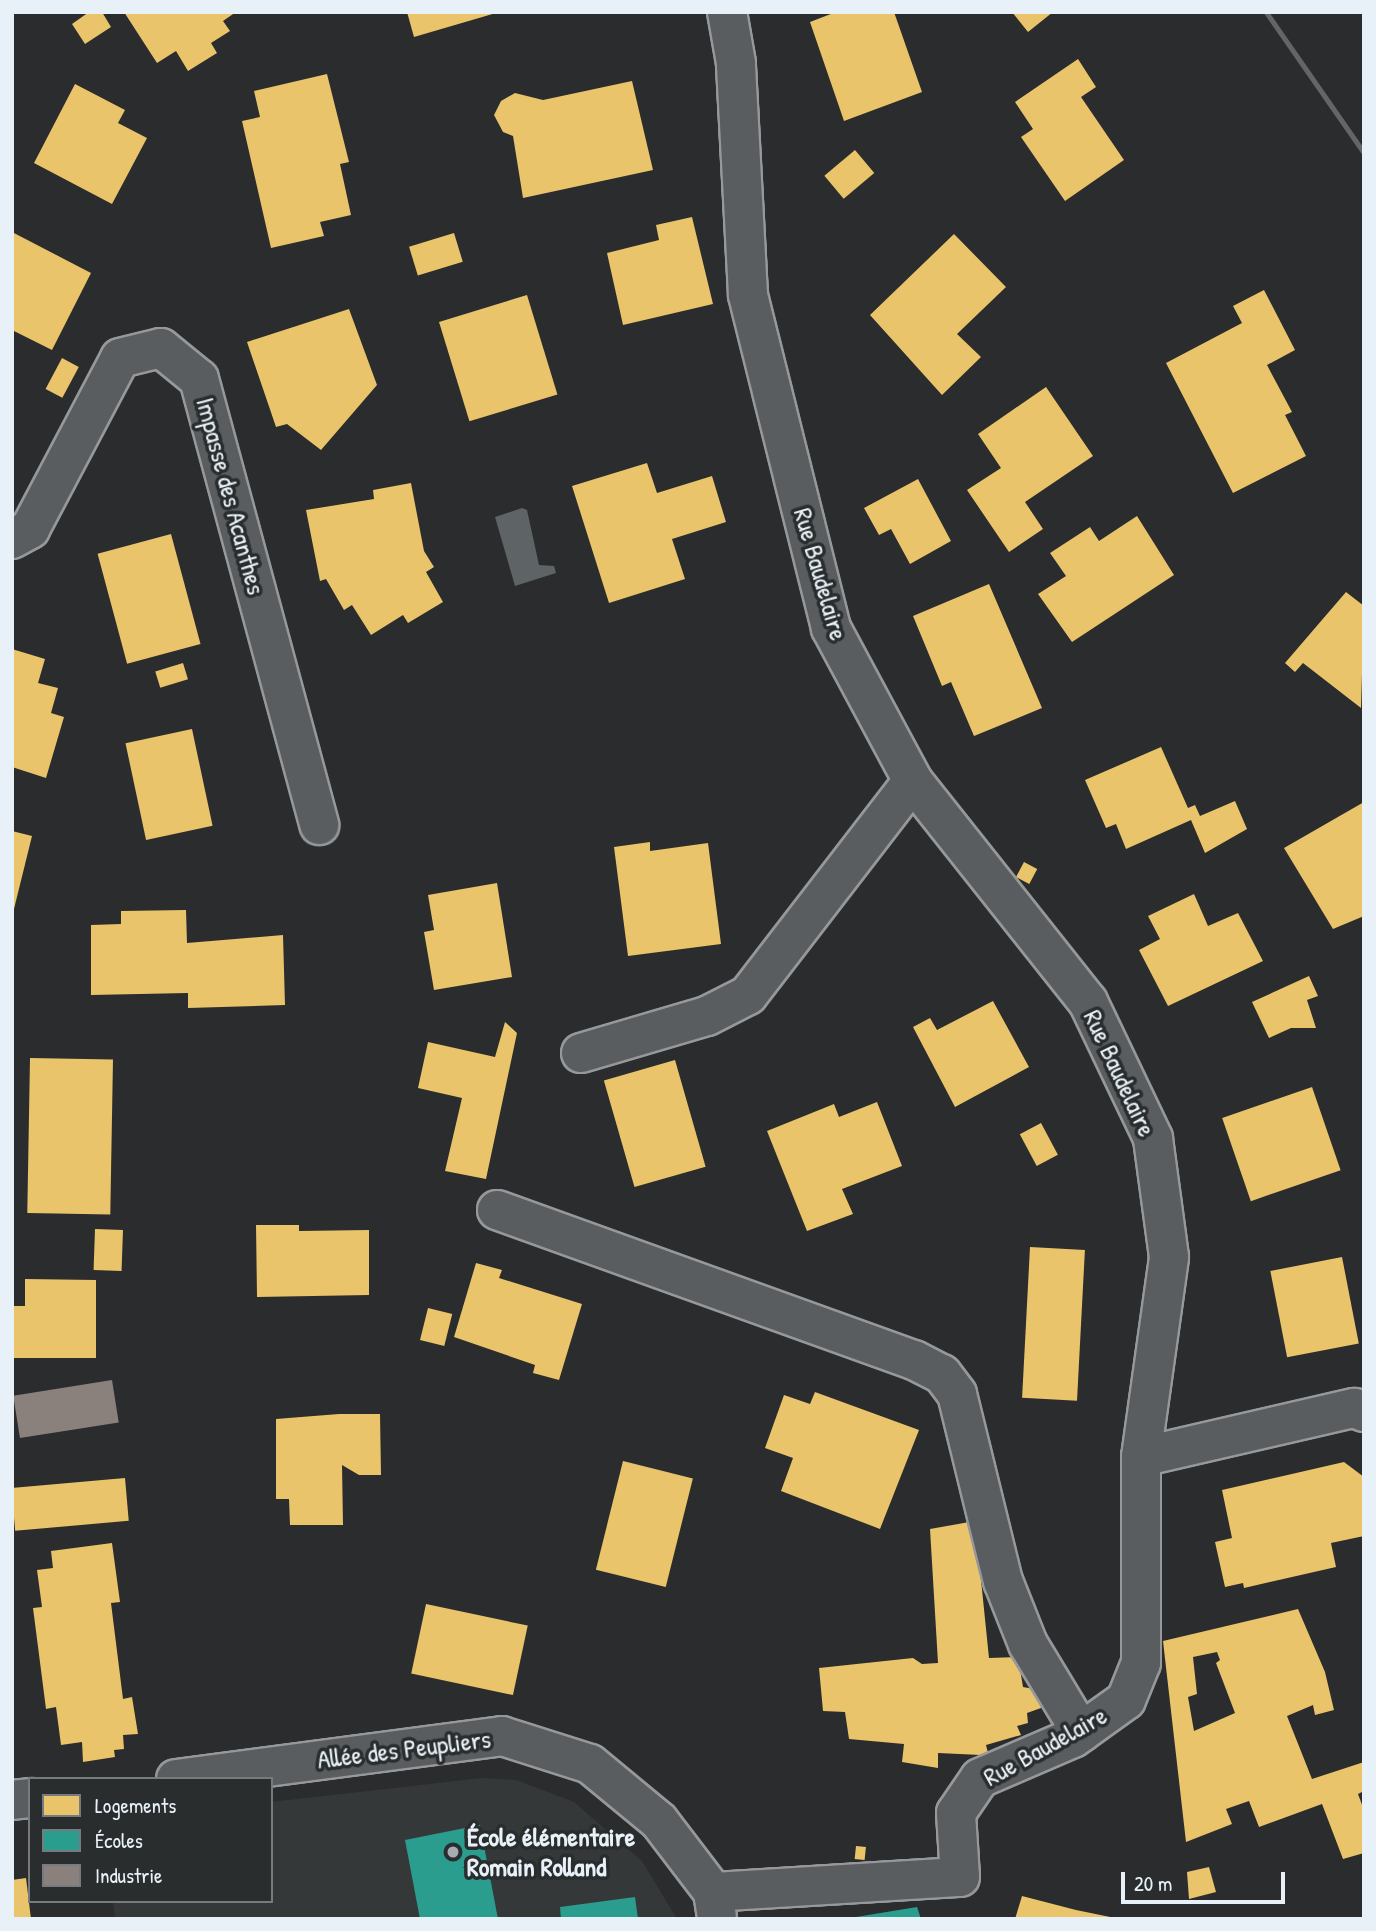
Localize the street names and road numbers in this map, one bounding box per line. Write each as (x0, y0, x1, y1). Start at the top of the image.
street label: Impasse des Acanthes (190, 394, 272, 598)
street label: Rue Baudelaire (787, 504, 855, 644)
street label: Rue Baudelaire (1077, 1005, 1163, 1141)
street label: Rue Baudelaire (978, 1699, 1112, 1793)
street label: Allée des Peupliers (315, 1723, 493, 1775)

